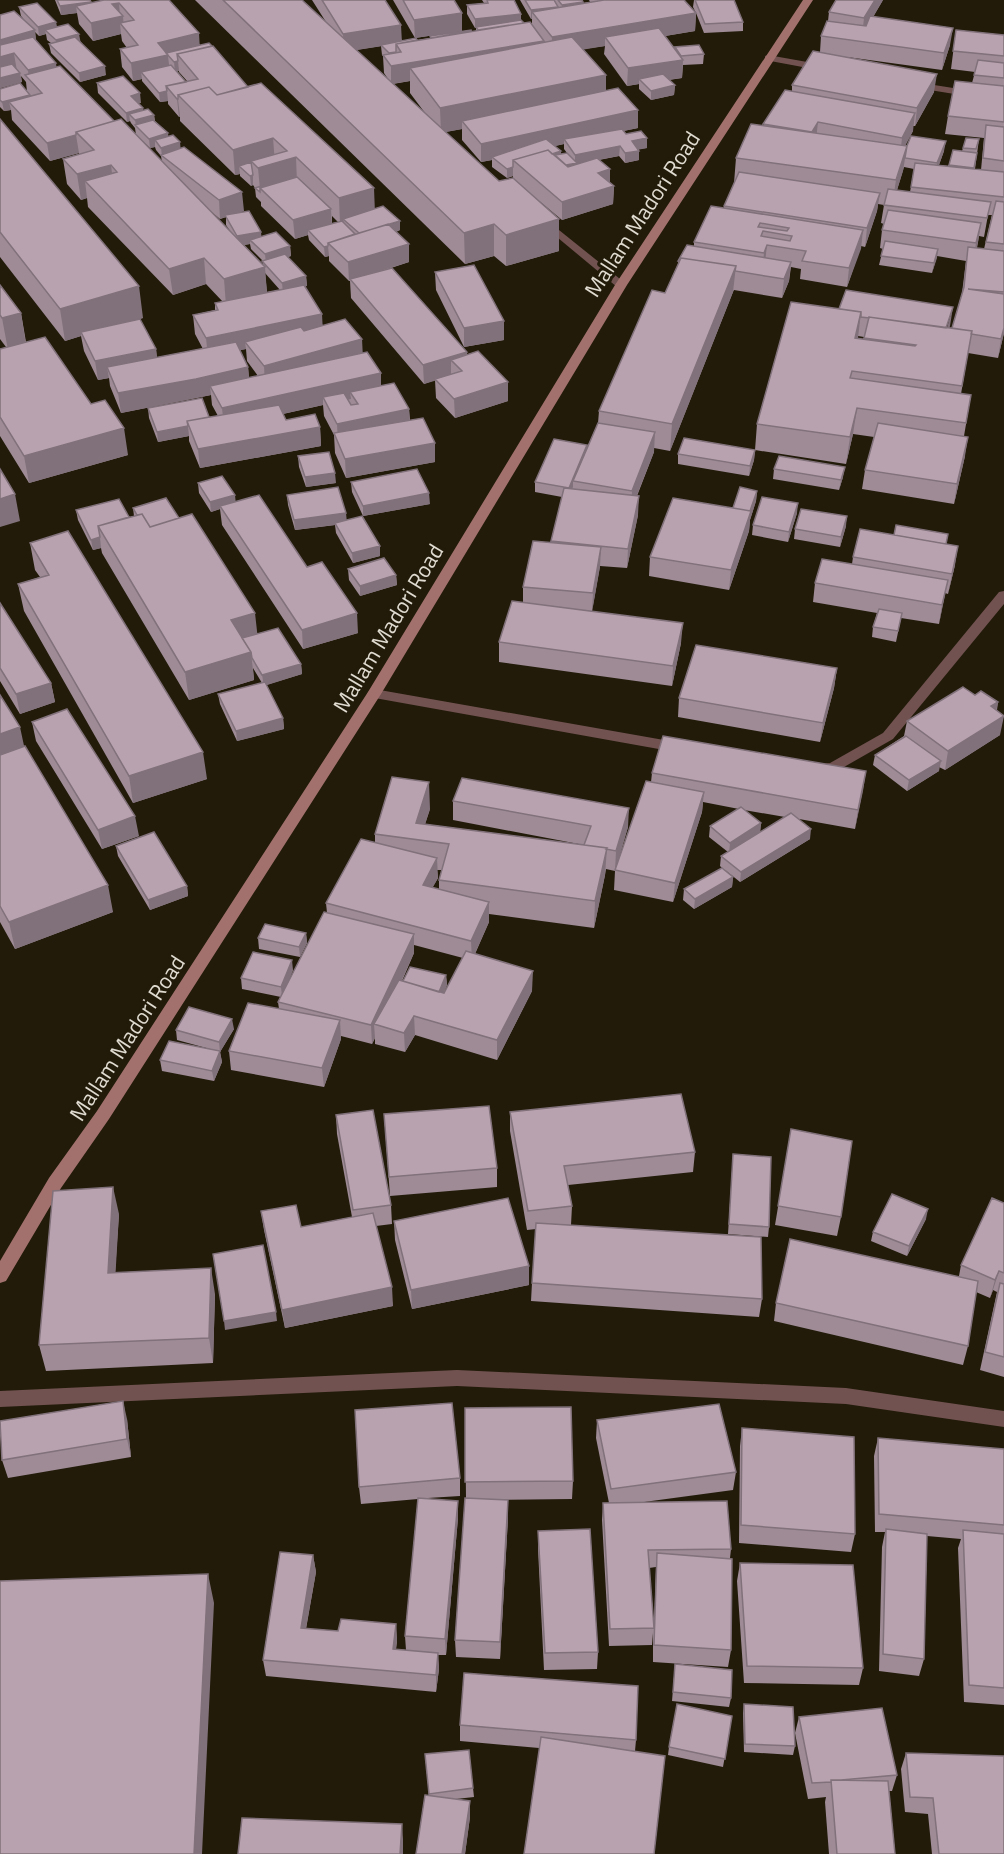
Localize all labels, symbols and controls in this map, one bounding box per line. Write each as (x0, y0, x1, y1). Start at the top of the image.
street label: Mallam Madori Road (576, 124, 708, 304)
street label: Mallam Madori Road (324, 537, 452, 719)
street label: Mallam Madori Road (61, 948, 193, 1128)

